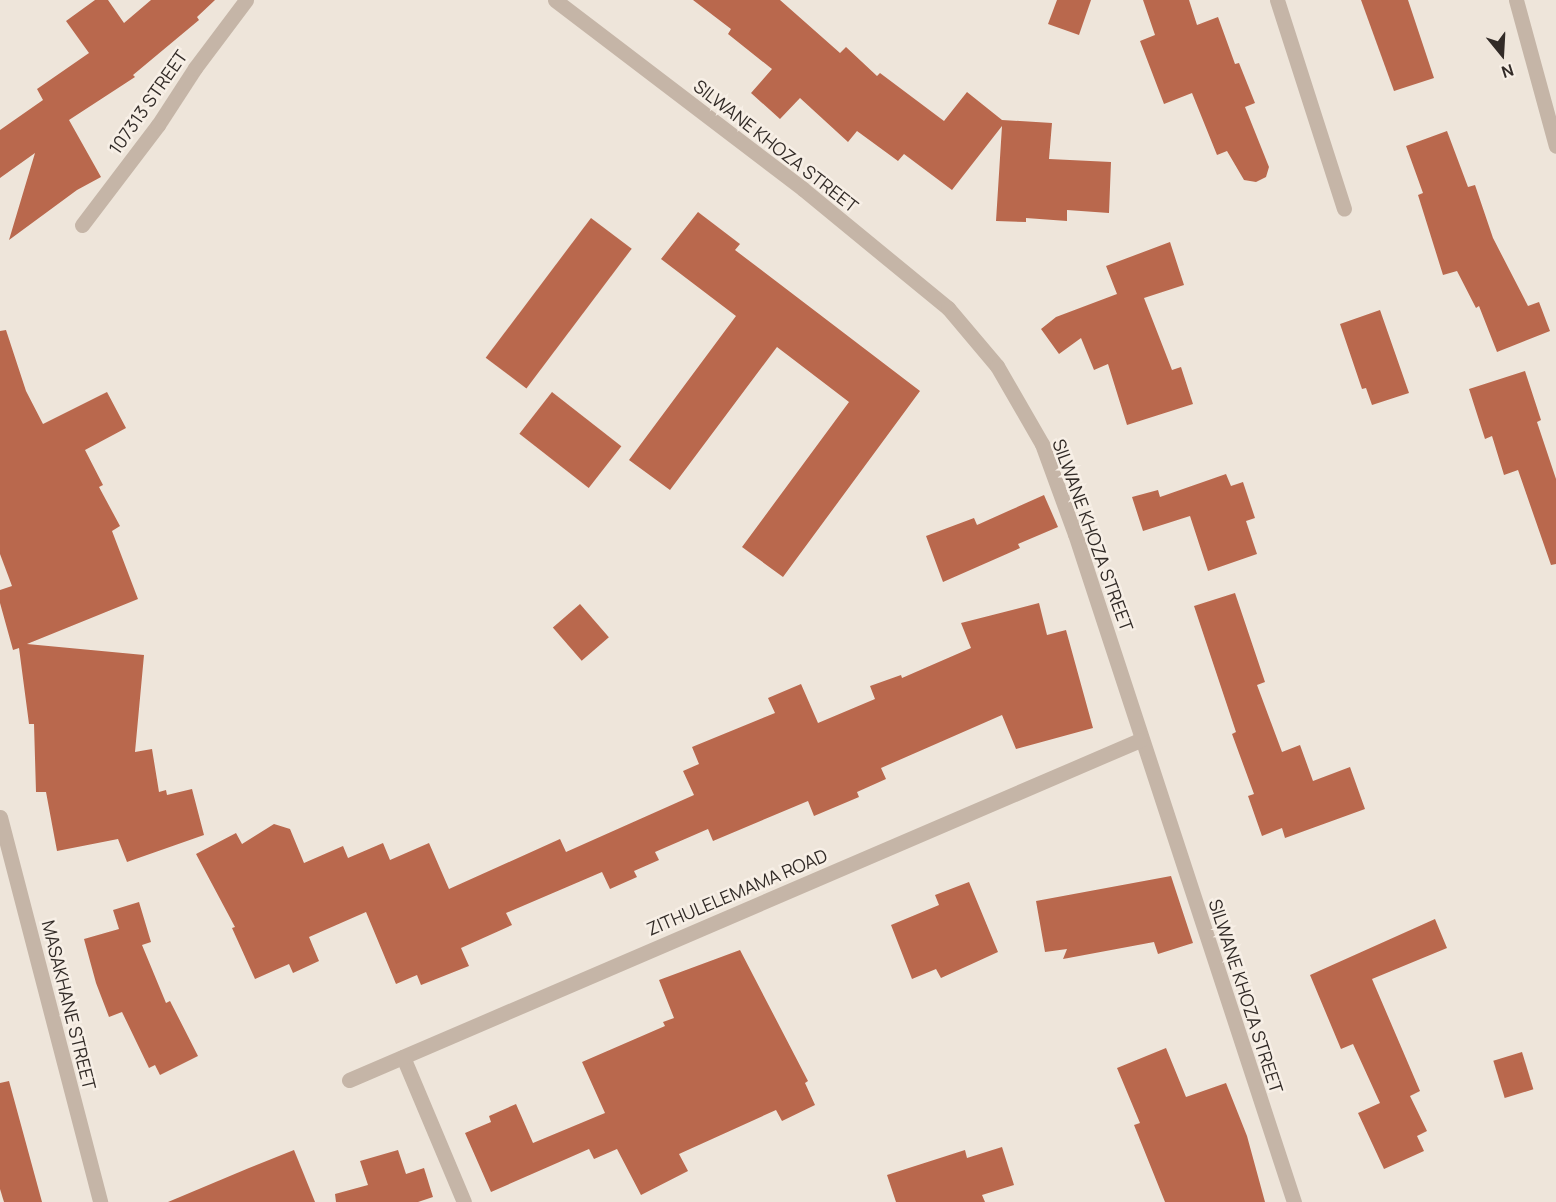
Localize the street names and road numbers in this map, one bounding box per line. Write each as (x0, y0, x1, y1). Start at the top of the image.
street label: 107313 STREET (104, 46, 192, 158)
street label: SILWANE KHOZA STREET (689, 75, 863, 217)
street label: SILWANE KHOZA STREET (1048, 436, 1138, 634)
street label: ZITHULELEMAMA ROAD (643, 844, 831, 940)
street label: SILWANE KHOZA STREET (1204, 896, 1288, 1096)
street label: MASAKHANE STREET (38, 918, 100, 1092)

